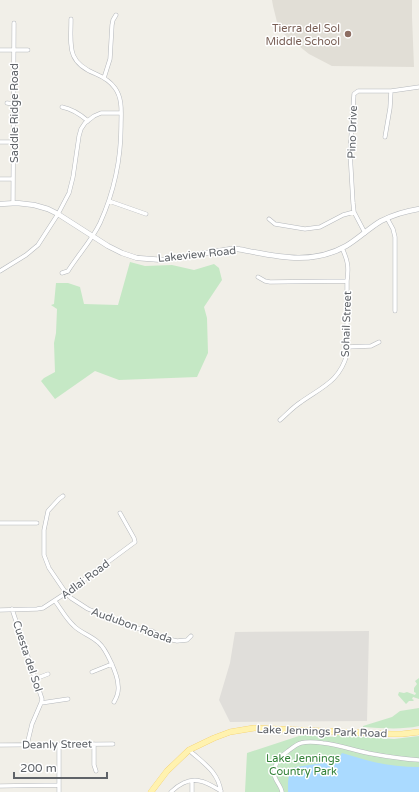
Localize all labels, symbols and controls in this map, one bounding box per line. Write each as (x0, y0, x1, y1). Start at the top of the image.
place label: Tierra del Sol Middle School (266, 22, 340, 48)
marker: Tierra del Sol Middle School (343, 29, 353, 39)
street label: Saddle Ridge Road (8, 63, 21, 163)
street label: Pino Drive (345, 105, 360, 159)
street label: Lakeview Road (157, 244, 237, 265)
street label: Sohail Street (339, 291, 354, 357)
street label: Adlai Road (59, 557, 112, 602)
street label: Audubon Roada (89, 605, 174, 646)
street label: Cuesta del Sol (10, 619, 45, 693)
street label: Lake Jennings Park Road (256, 723, 388, 740)
street label: Deanly Street (22, 737, 92, 752)
park label: Lake Jennings Country Park (266, 752, 340, 778)
scale bar (14, 754, 107, 780)
text: 200 m (20, 761, 57, 775)

